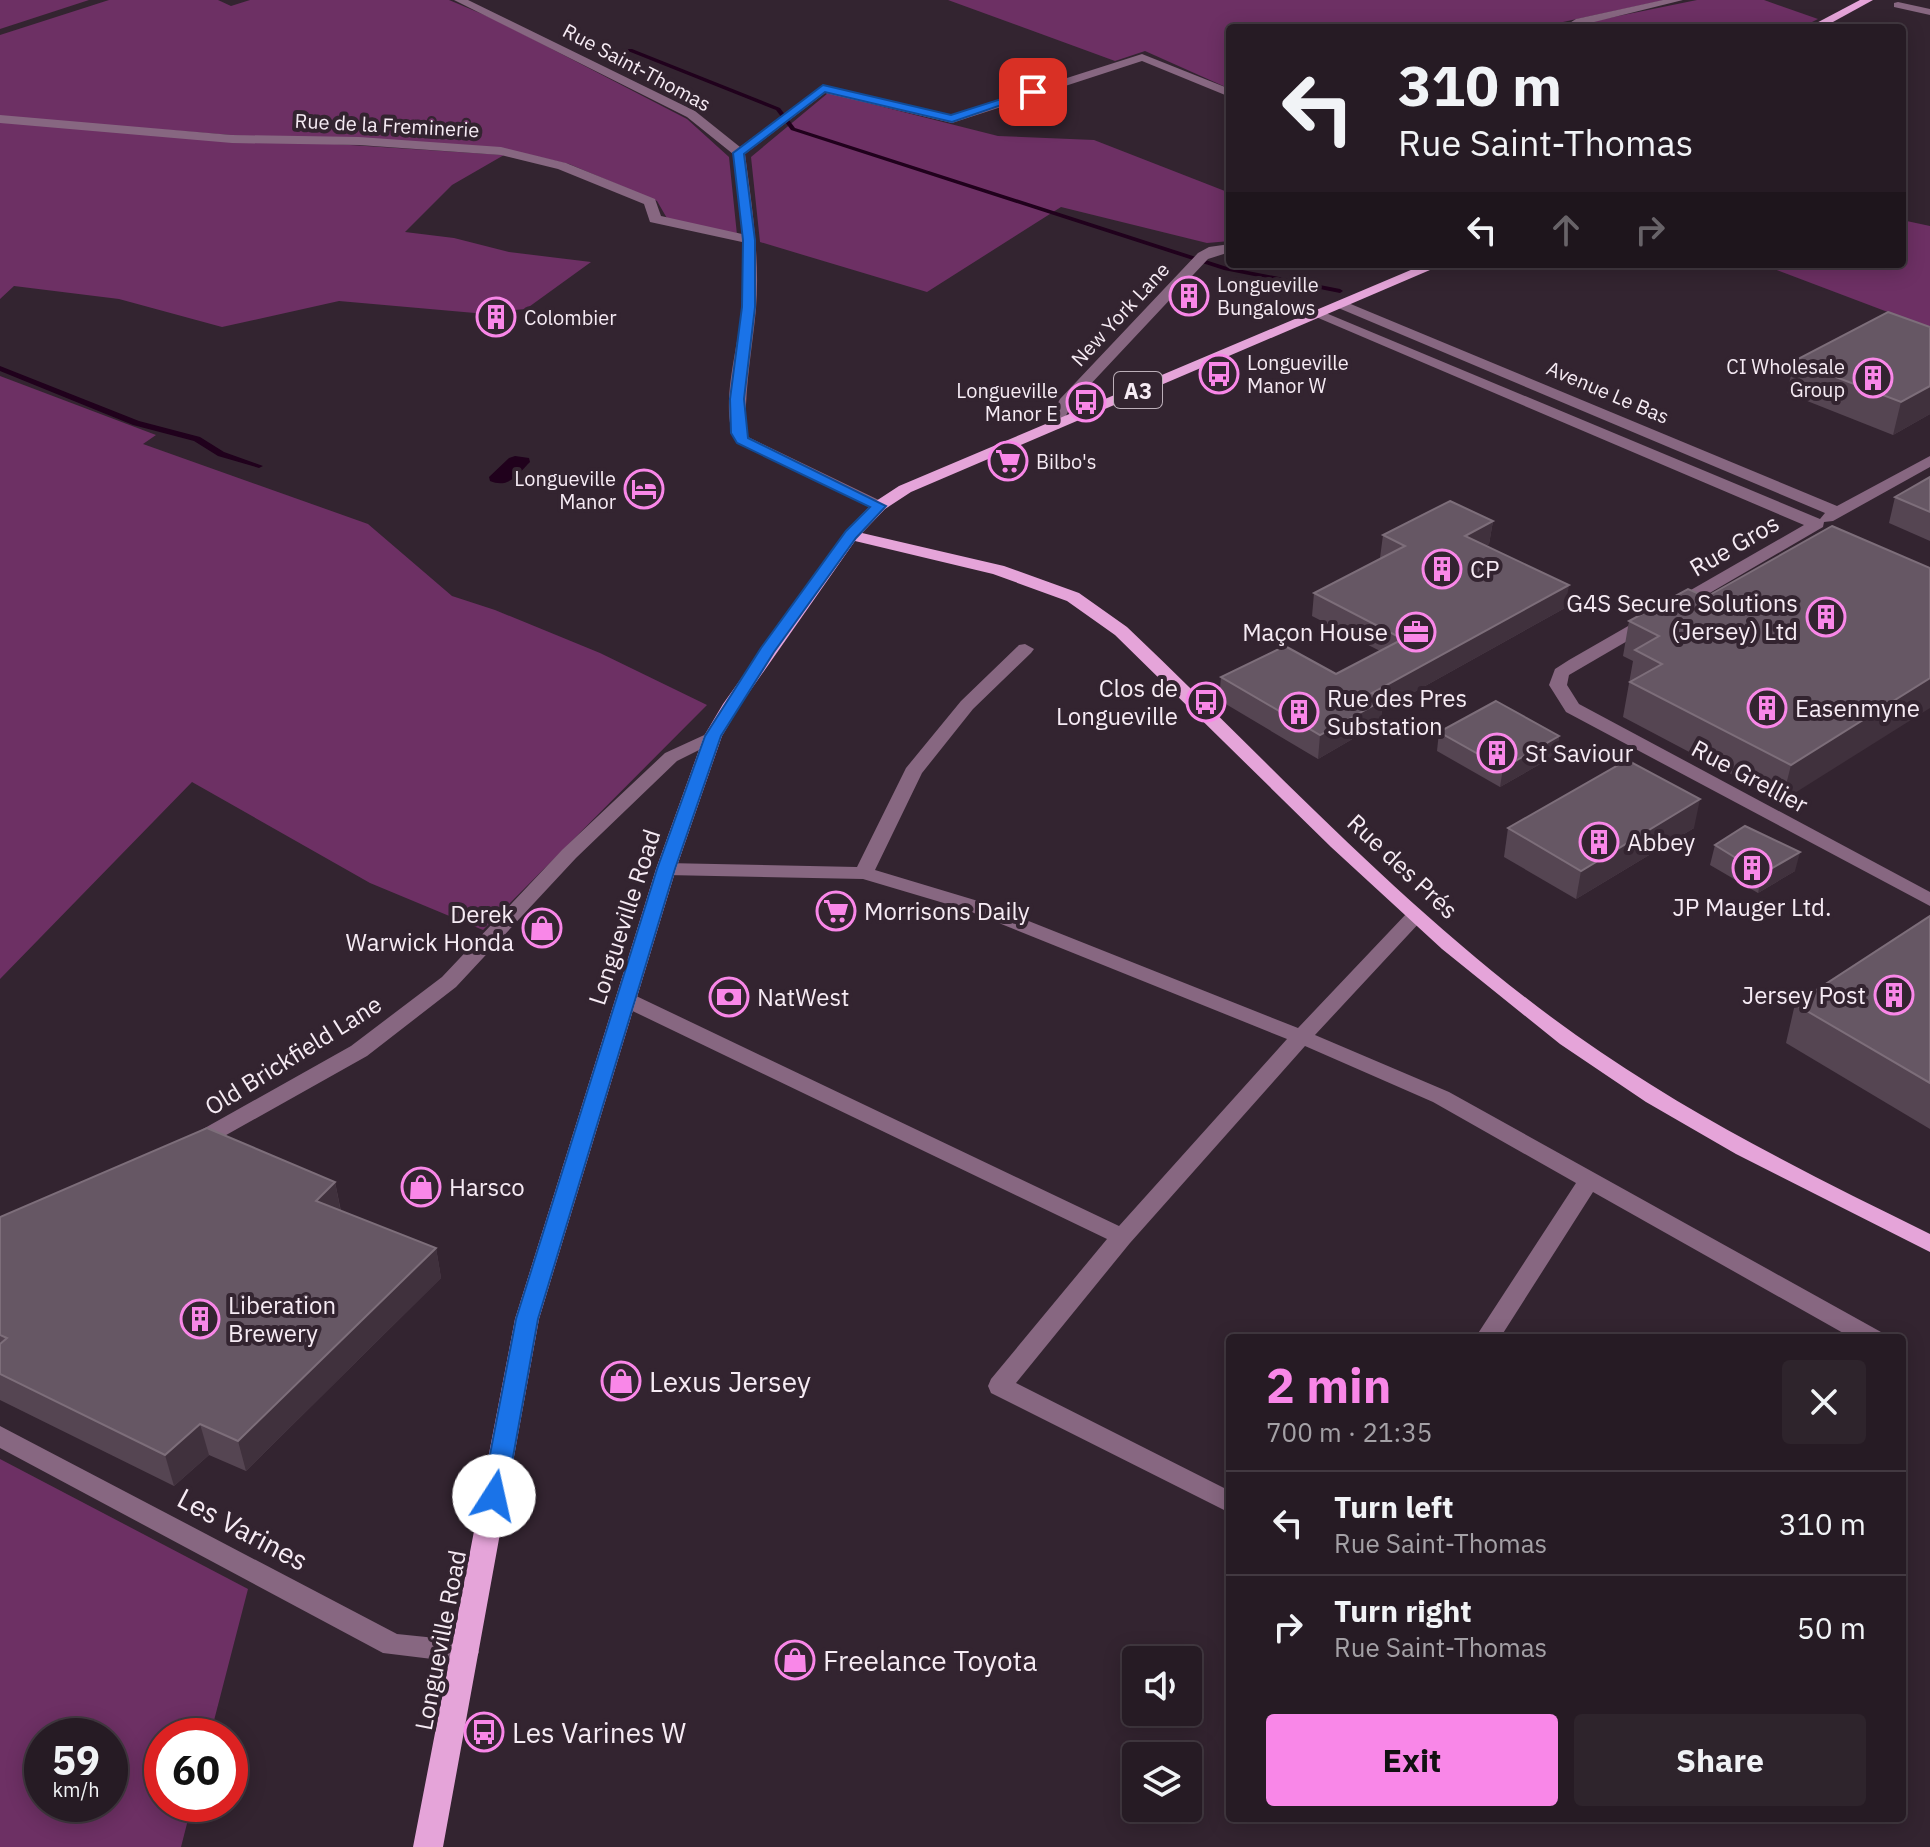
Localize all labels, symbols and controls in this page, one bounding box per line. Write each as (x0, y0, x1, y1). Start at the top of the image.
street label: Rue Saint-Thomas (558, 17, 716, 117)
text: 310 m (1398, 49, 1562, 121)
icon: left (1266, 56, 1370, 160)
pin (999, 58, 1067, 126)
icon: arrive (1011, 70, 1055, 114)
street label: Rue de la Freminerie (294, 107, 480, 143)
text: Rue Saint-Thomas (1398, 119, 1693, 166)
icon: left (1460, 208, 1504, 252)
icon: ahead (1544, 208, 1588, 252)
icon: right (1628, 208, 1672, 252)
street label: New York Lane (1065, 256, 1175, 372)
place label: Longueville Bungalows (1217, 271, 1319, 321)
building icon: Longueville Bungalows (1168, 275, 1210, 317)
building icon: Colombier (475, 296, 517, 338)
place label: Colombier (524, 304, 617, 331)
place label: Longueville Manor W (1247, 349, 1349, 399)
bus stop icon: Longueville Manor W (1198, 353, 1240, 395)
place label: CI Wholesale Group (1726, 353, 1845, 403)
street label: Avenue Le Bas (1543, 354, 1673, 430)
building icon: CI Wholesale Group (1852, 357, 1894, 399)
road number: A3 (1114, 372, 1162, 408)
place label: Longueville Manor E (956, 377, 1058, 427)
bus stop icon: Longueville Manor E (1065, 381, 1107, 423)
supermarket icon: Bilbo's (987, 440, 1029, 482)
place label: Bilbo's (1036, 448, 1096, 475)
place label: Longueville Manor (514, 465, 616, 515)
hotel icon: Longueville Manor (623, 468, 665, 510)
street label: Rue Gros (1683, 507, 1785, 583)
building icon: CP (1421, 548, 1463, 590)
place label: CP (1470, 553, 1499, 585)
place label: G4S Secure Solutions (Jersey) Ltd (1566, 587, 1798, 647)
building icon: G4S Secure Solutions (Jersey) Ltd (1805, 596, 1847, 638)
office icon: Maçon House (1395, 611, 1437, 653)
place label: Maçon House (1242, 616, 1388, 648)
place label: Clos de Longueville (1056, 672, 1178, 732)
bus stop icon: Clos de Longueville (1185, 681, 1227, 723)
place label: Rue des Pres Substation (1327, 682, 1467, 742)
building icon: Easenmyne (1746, 687, 1788, 729)
building icon: Rue des Pres Substation (1278, 691, 1320, 733)
place label: Easenmyne (1795, 692, 1920, 724)
building icon: St Saviour (1476, 732, 1518, 774)
street label: Rue Grellier (1686, 732, 1814, 820)
place label: St Saviour (1525, 737, 1633, 769)
street label: Rue des Prés (1341, 807, 1465, 925)
building icon: Abbey (1578, 821, 1620, 863)
street label: Longueville Road (581, 825, 667, 1009)
place label: Abbey (1627, 826, 1695, 858)
building icon: JP Mauger Ltd. (1731, 847, 1773, 889)
supermarket icon: Morrisons Daily (815, 890, 857, 932)
place label: JP Mauger Ltd. (1672, 891, 1832, 923)
place label: Morrisons Daily (864, 895, 1030, 927)
place label: Derek Warwick Honda (346, 898, 514, 958)
shop icon: Derek Warwick Honda (521, 907, 563, 949)
building icon: Jersey Post (1873, 974, 1915, 1016)
bank icon: NatWest (708, 976, 750, 1018)
place label: Jersey Post (1742, 979, 1866, 1011)
place label: NatWest (757, 981, 849, 1013)
street label: Old Brickfield Lane (199, 988, 387, 1122)
shop icon: Harsco (400, 1166, 442, 1208)
place label: Harsco (449, 1171, 525, 1203)
place label: Liberation Brewery (228, 1289, 336, 1349)
building icon: Liberation Brewery (179, 1298, 221, 1340)
text: 2 min (1266, 1354, 1391, 1416)
shop icon: Lexus Jersey (600, 1360, 642, 1402)
button: close (1782, 1360, 1866, 1444)
place label: Lexus Jersey (649, 1363, 811, 1400)
text: 700 m · 21:35 (1266, 1415, 1432, 1449)
position arrow (452, 1454, 536, 1538)
street label: Les Varines (171, 1479, 315, 1579)
text: Turn left (1334, 1487, 1453, 1526)
icon: left (1266, 1501, 1310, 1545)
text: 310 m (1779, 1504, 1866, 1543)
text: Rue Saint-Thomas (1334, 1526, 1547, 1560)
street label: Longueville Road (407, 1547, 473, 1733)
text: Turn right (1334, 1591, 1472, 1630)
icon: right (1266, 1605, 1310, 1649)
text: 50 m (1797, 1608, 1866, 1647)
text: Rue Saint-Thomas (1334, 1630, 1547, 1664)
shop icon: Freelance Toyota (774, 1639, 816, 1681)
place label: Freelance Toyota (823, 1642, 1037, 1679)
map controls (1122, 1646, 1202, 1822)
button: sound (1122, 1646, 1202, 1726)
bus stop icon: Les Varines W (463, 1711, 505, 1753)
place label: Les Varines W (512, 1714, 686, 1751)
button: Exit (1266, 1714, 1558, 1806)
button: Share (1574, 1714, 1866, 1806)
speed limit sign: 60 (144, 1718, 248, 1822)
text: 59 (52, 1734, 100, 1786)
button: layers (1122, 1742, 1202, 1822)
text: km/h (52, 1776, 100, 1803)

